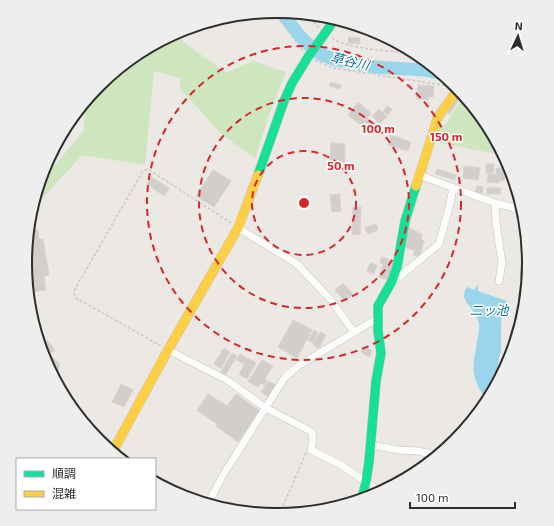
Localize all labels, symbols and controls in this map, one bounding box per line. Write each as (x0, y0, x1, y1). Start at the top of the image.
north arrow (498, 16, 538, 56)
text: N (514, 19, 523, 32)
water label: 草谷川 (329, 49, 373, 74)
text: 100 m (361, 121, 395, 135)
text: 150 m (430, 129, 462, 143)
text: 50 m (327, 158, 355, 172)
centre of rings (297, 196, 311, 210)
water label: 二ッ池 (469, 302, 510, 318)
legend (16, 458, 156, 510)
text: 順調 (52, 466, 76, 480)
scale bar (410, 484, 515, 510)
text: 混雑 (52, 486, 76, 500)
text: 100 m (416, 490, 448, 504)

